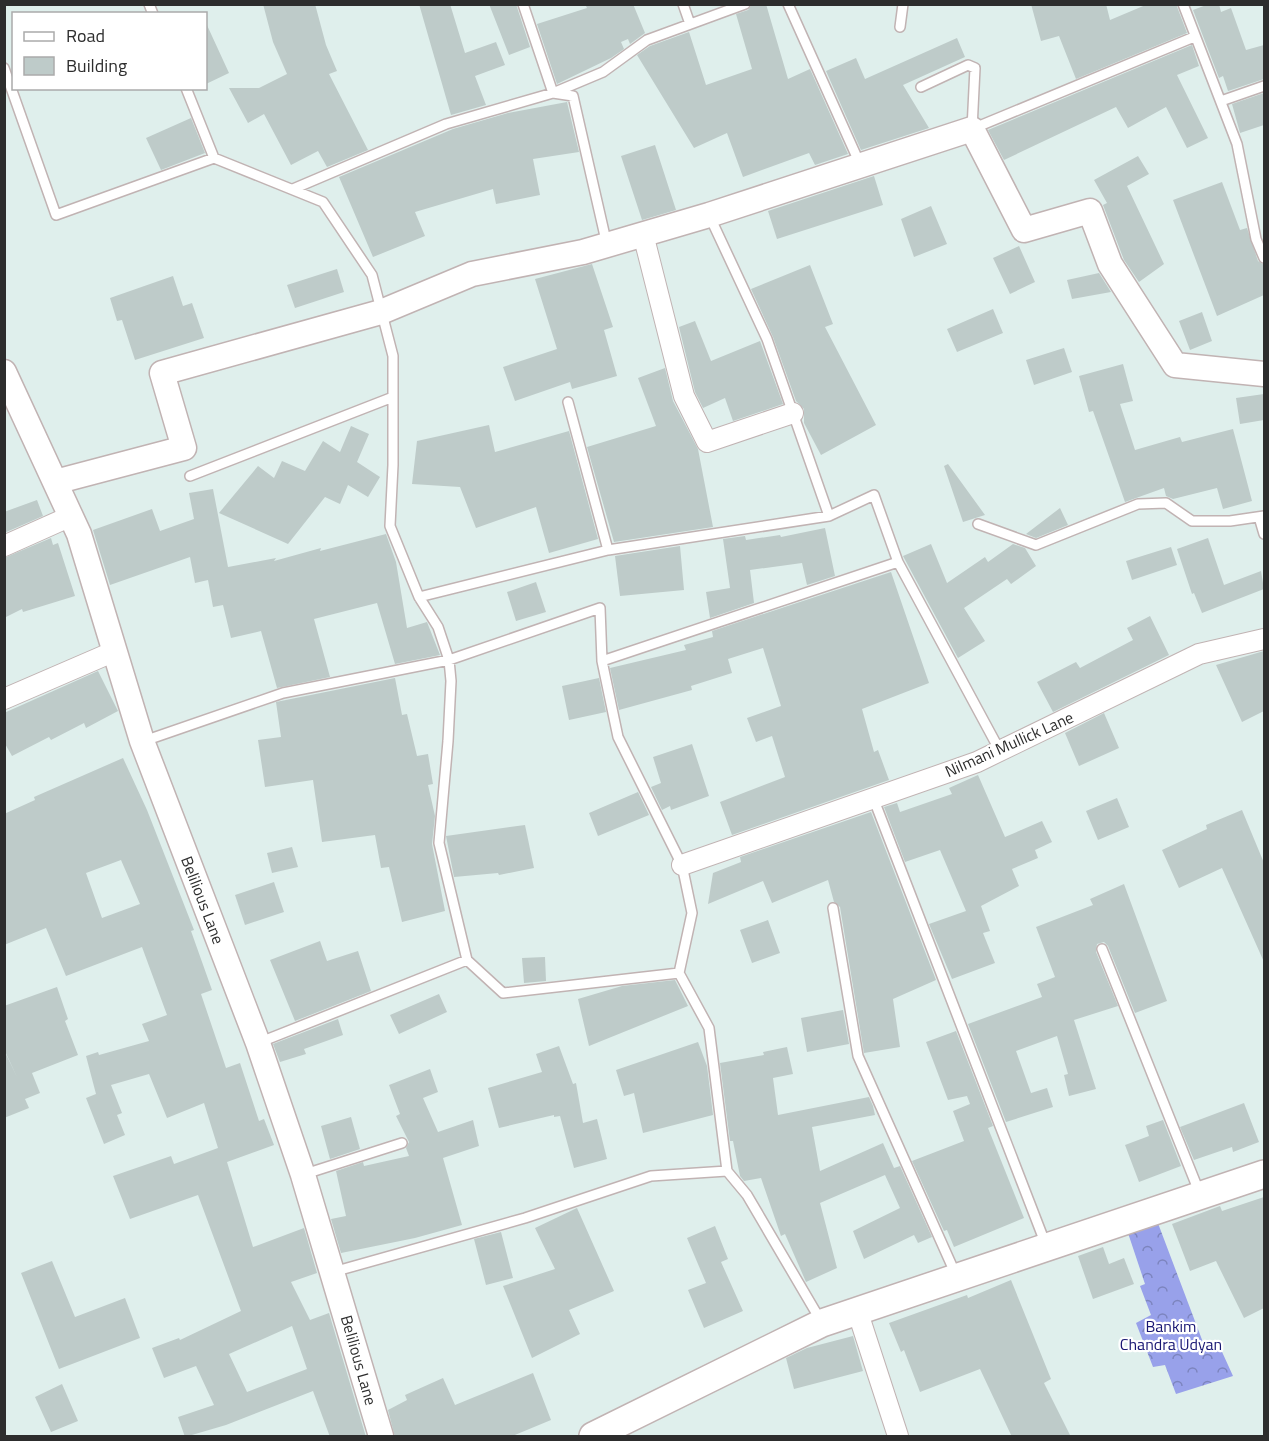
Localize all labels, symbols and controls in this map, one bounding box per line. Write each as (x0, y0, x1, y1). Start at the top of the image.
legend (12, 12, 207, 90)
text: Road (66, 22, 105, 49)
text: Building (66, 52, 127, 79)
street label: Nilmani Mullick Lane (941, 705, 1077, 783)
street label: Belilious Lane (175, 852, 231, 948)
street label: Belilious Lane (335, 1312, 383, 1408)
park label: Bankim Chandra Udyan (1120, 1314, 1222, 1356)

